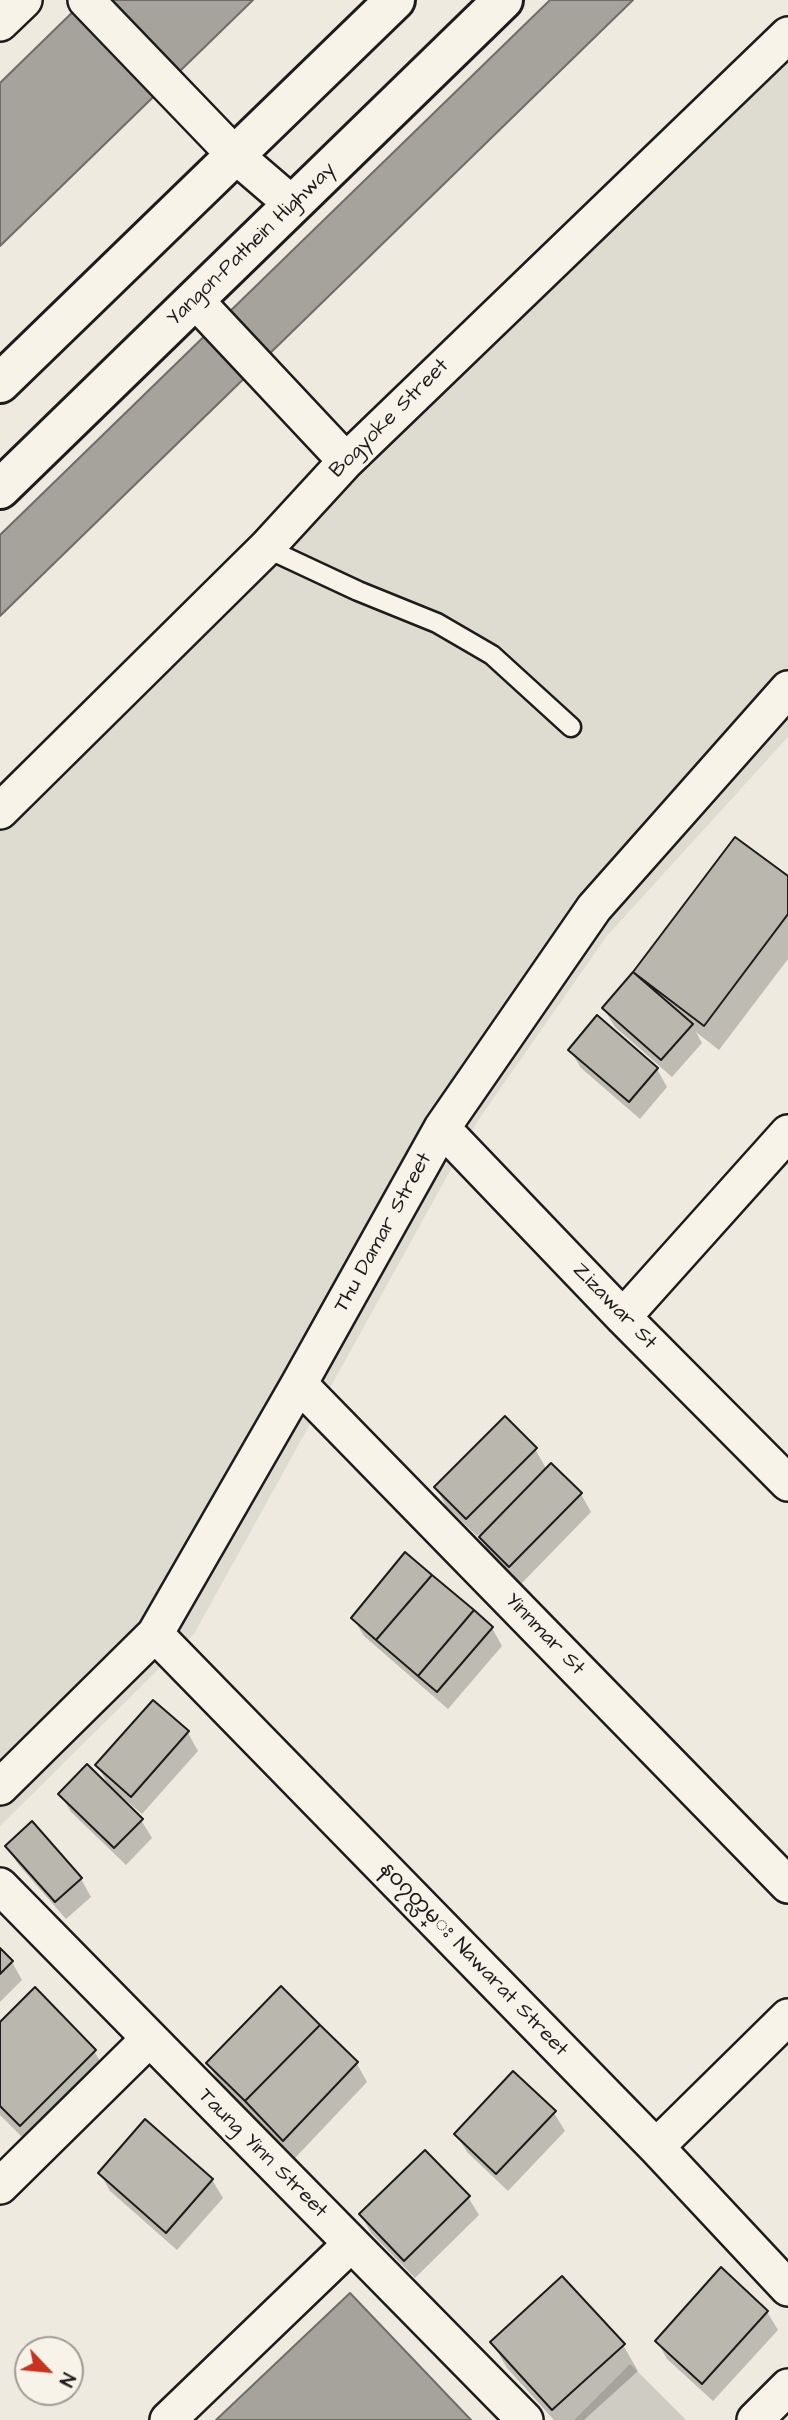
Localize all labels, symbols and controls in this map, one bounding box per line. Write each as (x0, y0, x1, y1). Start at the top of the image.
street label: Yangon-Pathein Highway (162, 158, 342, 332)
street label: Bogyoke Street (325, 354, 455, 484)
street label: Thu Damar Street (330, 1149, 438, 1317)
street label: Zizawar St (567, 1259, 661, 1355)
street label: Yinnmar St (499, 1589, 589, 1681)
street label: နဝ၇တ္လမ္း Nawarat Street (373, 1857, 573, 2063)
street label: Taung Yinn Street (192, 2084, 332, 2224)
north arrow (14, 2336, 84, 2406)
text: N (52, 2368, 81, 2391)

